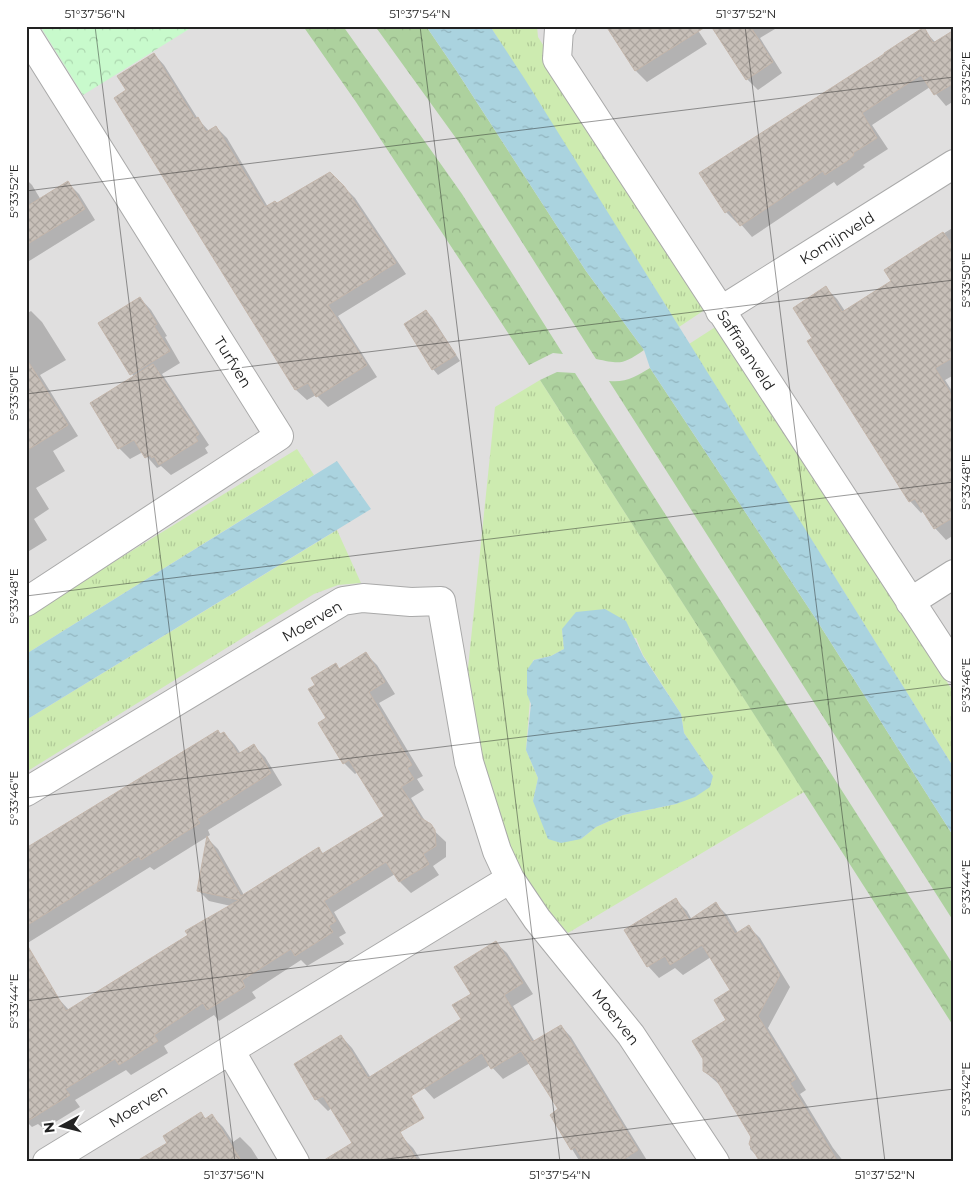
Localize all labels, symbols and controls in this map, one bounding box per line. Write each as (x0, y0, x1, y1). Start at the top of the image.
text: 51°37'56"N (64, 6, 126, 21)
text: 51°37'54"N (389, 6, 451, 21)
text: 51°37'52"N (716, 6, 776, 21)
text: 5°33'52"E (958, 51, 973, 105)
text: 5°33'52"E (6, 164, 21, 218)
street label: Komijnveld (796, 207, 878, 269)
text: 5°33'50"E (958, 252, 973, 308)
street label: Saffraanveld (713, 306, 779, 394)
street label: Turfven (210, 333, 256, 391)
text: 5°33'50"E (6, 365, 21, 421)
text: 5°33'48"E (958, 454, 973, 510)
text: 5°33'48"E (6, 568, 21, 624)
street label: Moerven (279, 596, 345, 646)
text: 5°33'46"E (958, 658, 973, 712)
text: 5°33'46"E (6, 771, 21, 825)
text: 5°33'44"E (958, 859, 973, 915)
text: 5°33'44"E (6, 973, 21, 1029)
street label: Moerven (588, 985, 644, 1049)
text: 5°33'42"E (958, 1062, 973, 1116)
street label: Moerven (105, 1080, 171, 1132)
north arrow (38, 1100, 88, 1150)
text: N (39, 1121, 59, 1134)
text: 51°37'56"N (203, 1167, 265, 1182)
text: 51°37'54"N (529, 1167, 591, 1182)
text: 51°37'52"N (855, 1167, 915, 1182)

